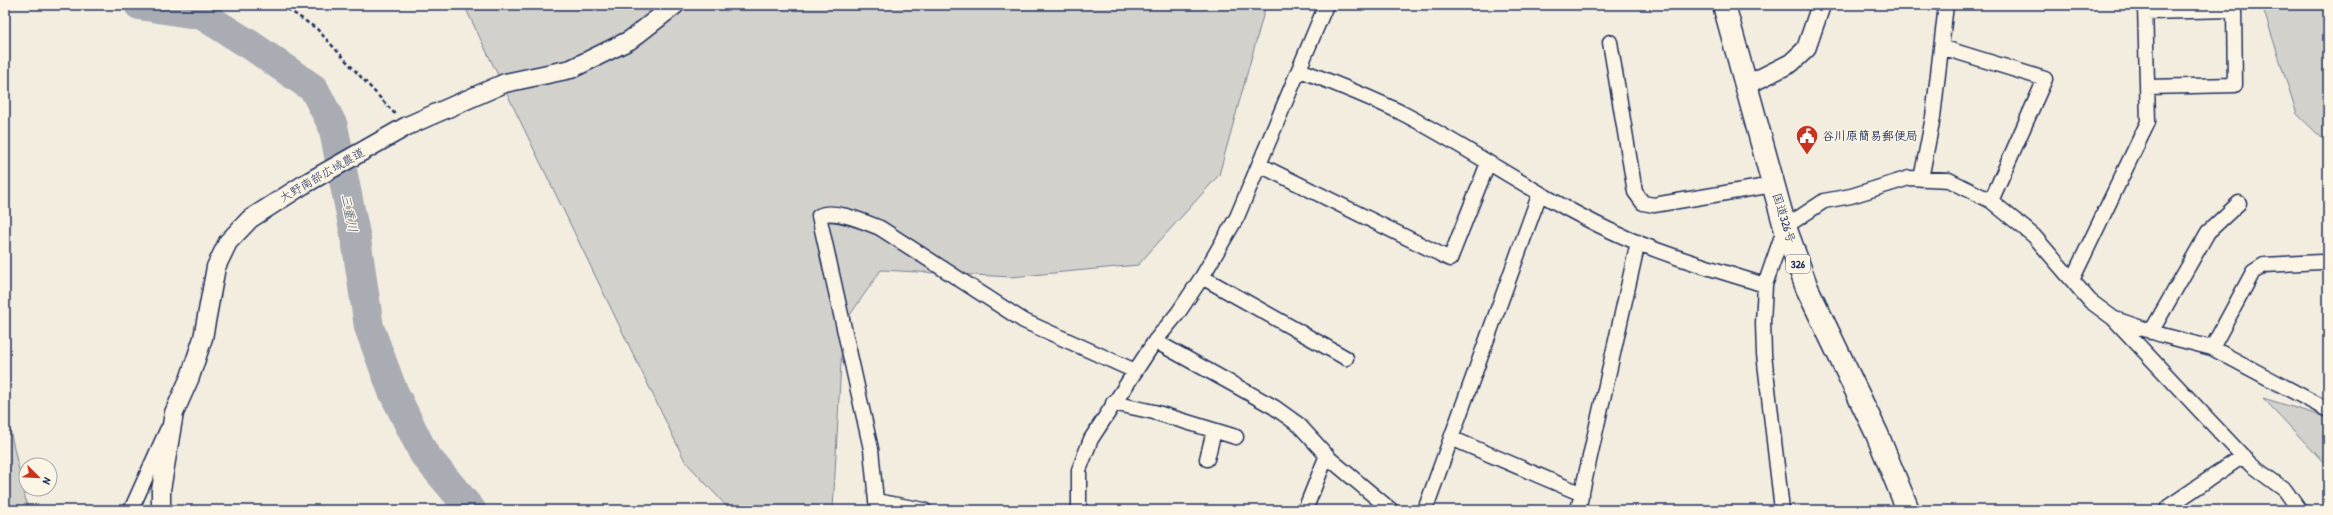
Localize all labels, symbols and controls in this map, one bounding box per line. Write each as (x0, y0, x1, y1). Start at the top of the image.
public building icon: 谷川原簡易郵便局 (1794, 123, 1820, 156)
place label: 谷川原簡易郵便局 (1822, 127, 1918, 144)
street label: 大野南部広域農道 (276, 143, 368, 206)
street label: 国道326号 (1769, 191, 1800, 245)
water label: 三重川 (337, 192, 363, 234)
road number: 326 (1786, 255, 1810, 273)
north arrow (18, 457, 58, 497)
text: N (39, 476, 55, 487)

